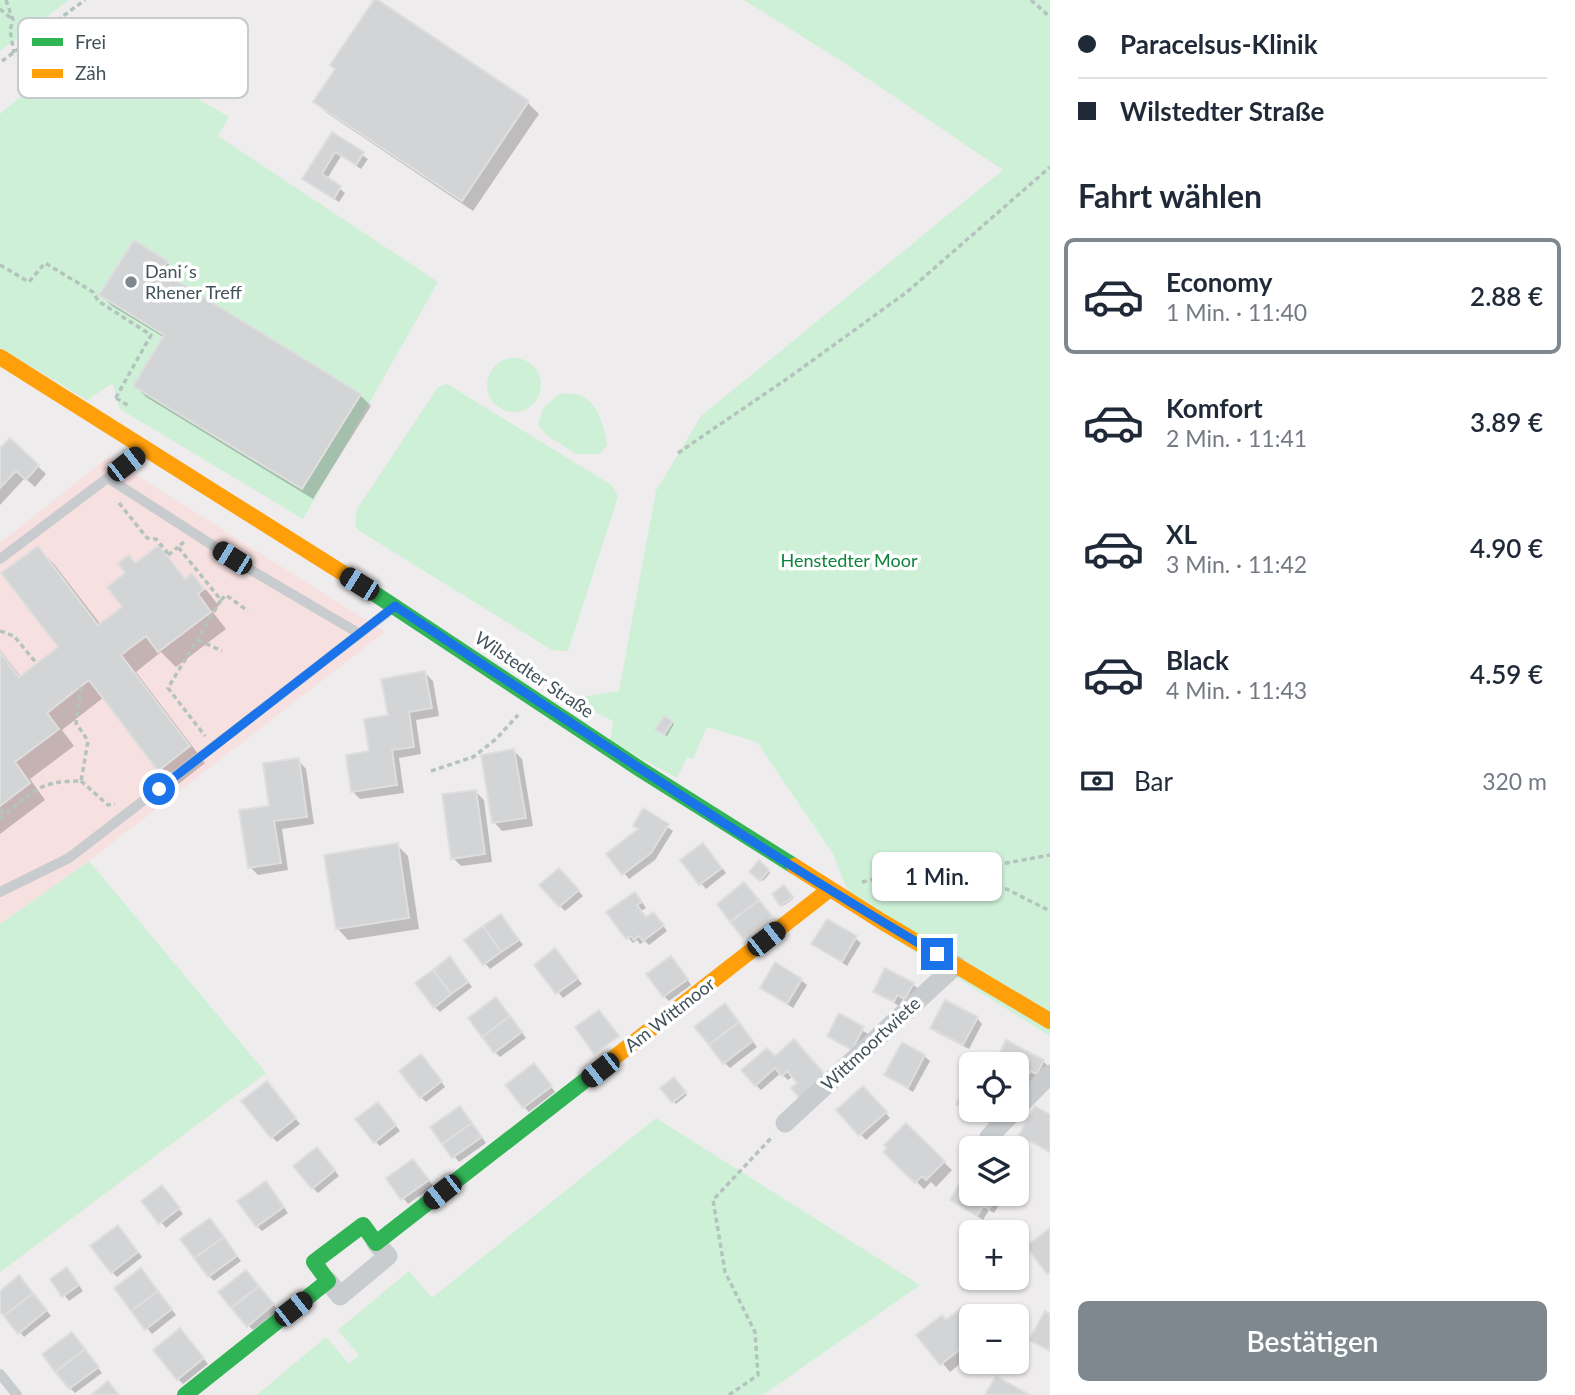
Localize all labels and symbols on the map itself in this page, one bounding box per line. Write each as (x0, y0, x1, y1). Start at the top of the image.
legend (18, 18, 248, 98)
text: Frei (75, 30, 106, 53)
text: Zäh (75, 61, 106, 84)
place label: Dani´s Rhener Treff (145, 260, 242, 303)
marker: Dani´s Rhener Treff (123, 274, 139, 290)
car (103, 443, 150, 485)
car (209, 538, 256, 578)
park label: Henstedter Moor (781, 549, 918, 571)
car (336, 564, 383, 604)
street label: Wilstedter Straße (471, 626, 598, 722)
route start (143, 773, 175, 805)
callout: 1 Min. (872, 852, 1002, 902)
car (743, 918, 790, 960)
route end (921, 938, 953, 970)
street label: Am Wittmoor (620, 972, 719, 1056)
street label: Wittmoortwiete (816, 992, 924, 1095)
car (577, 1049, 624, 1091)
car (419, 1171, 466, 1213)
car (270, 1288, 317, 1330)

